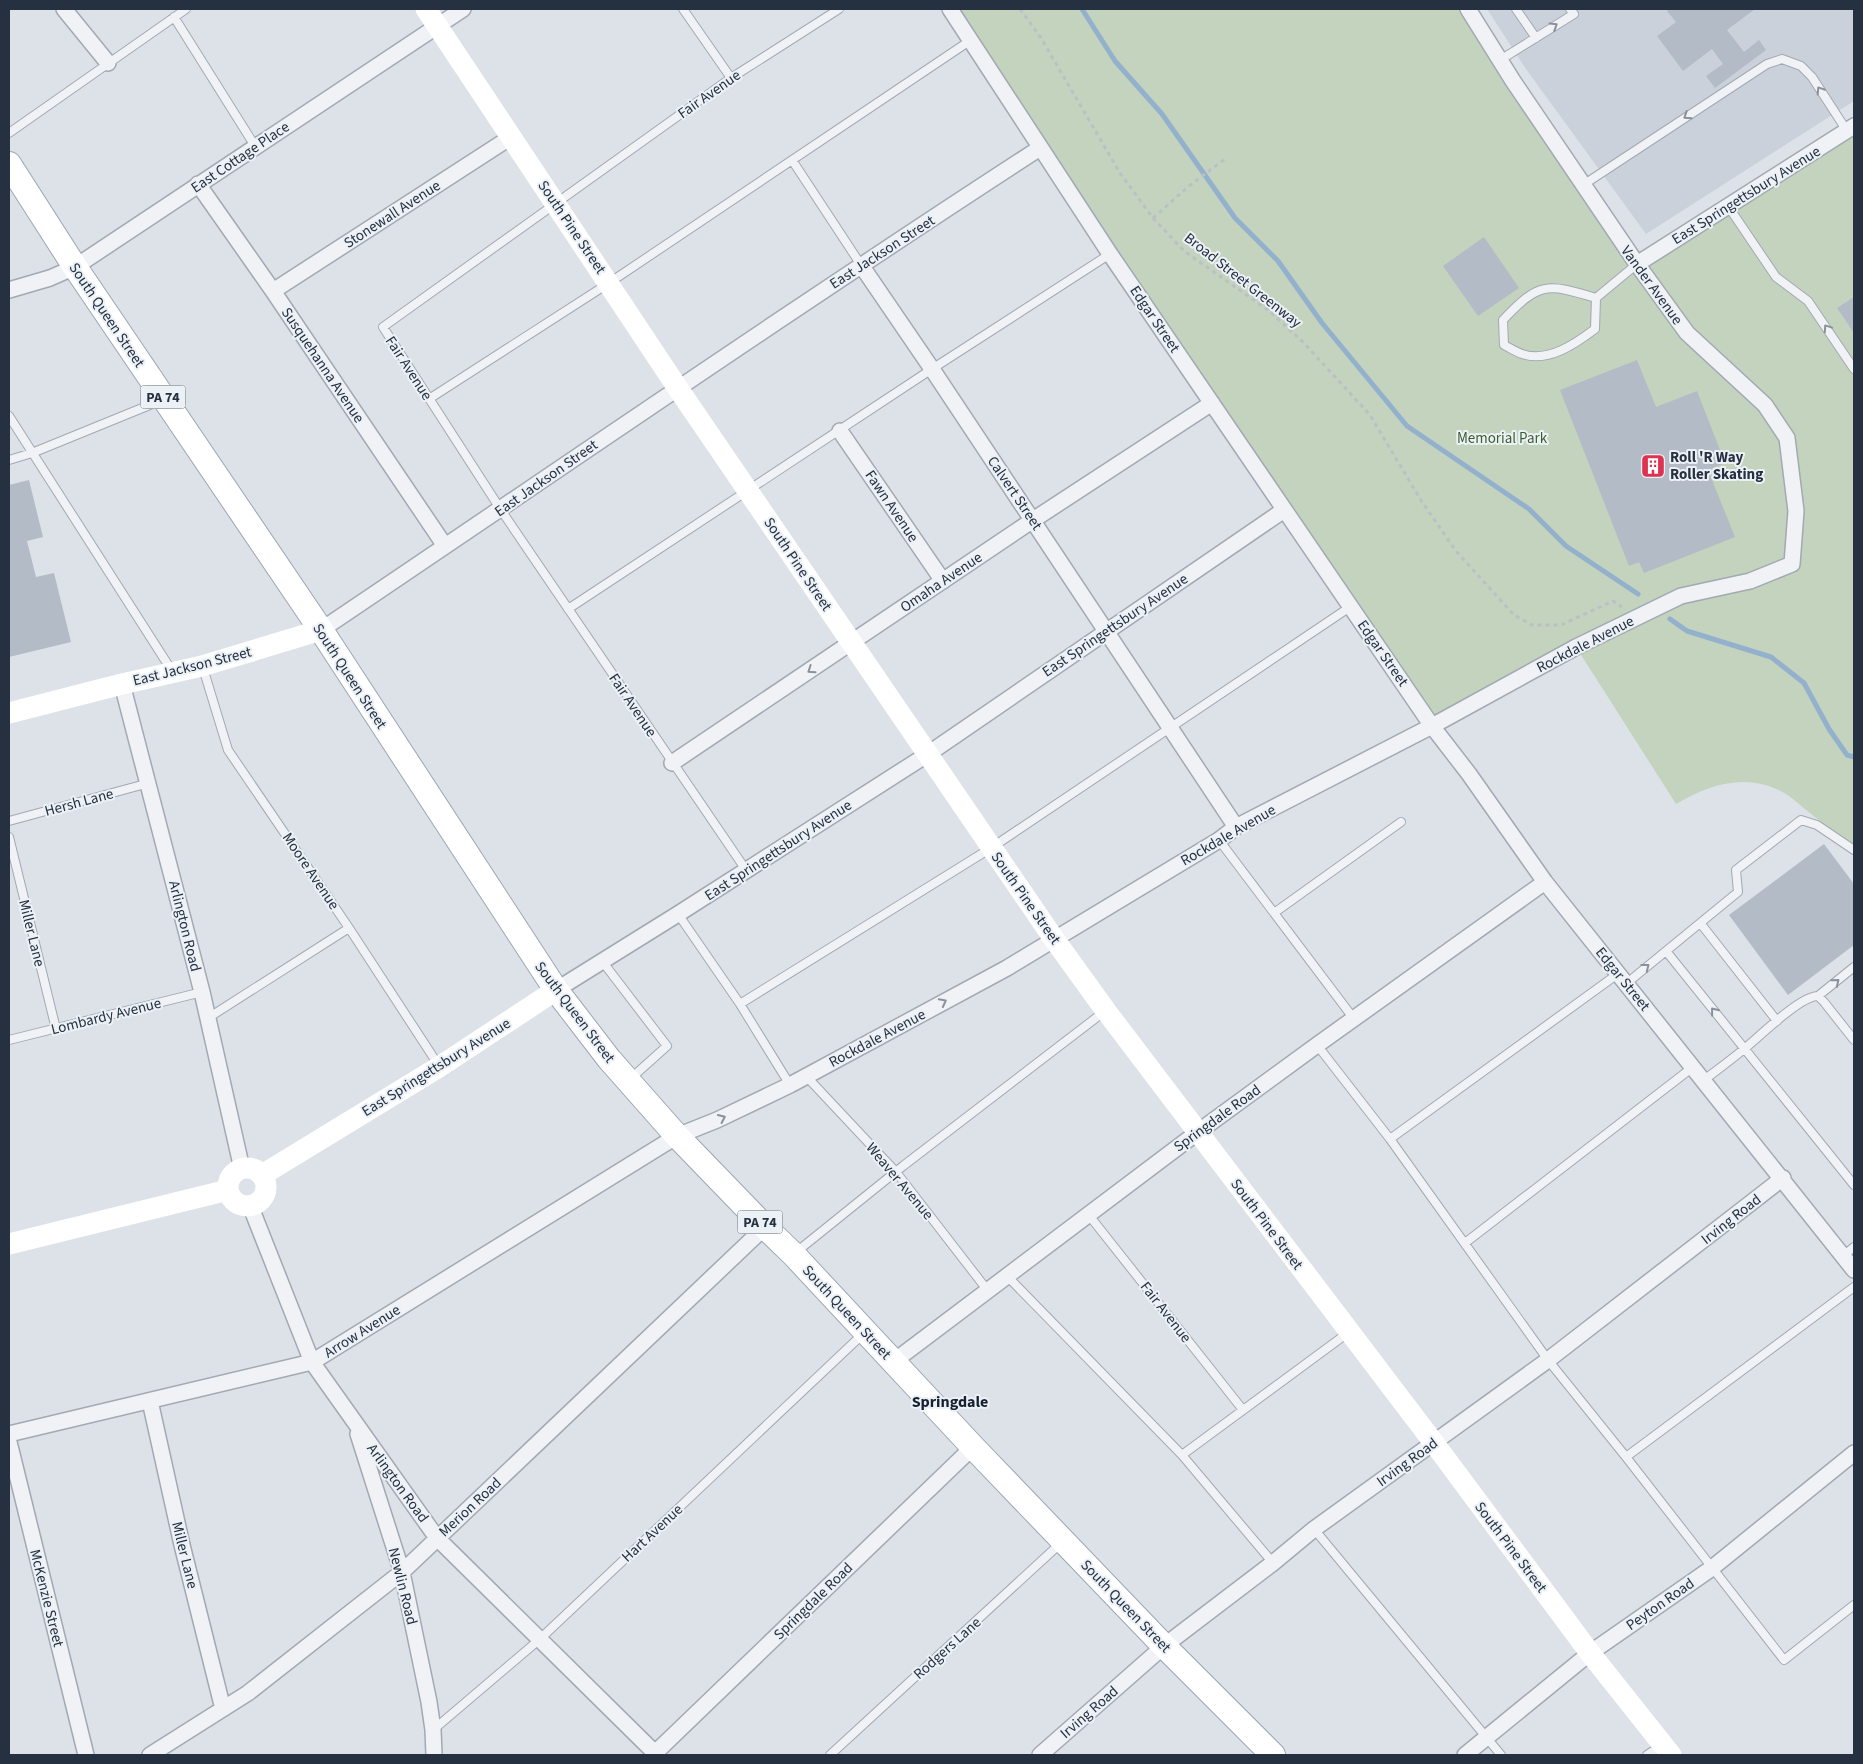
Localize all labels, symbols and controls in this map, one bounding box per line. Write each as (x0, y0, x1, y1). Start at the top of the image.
one-way arrow (1549, 23, 1558, 32)
street label: Fair Avenue (674, 65, 745, 124)
one-way arrow (1817, 86, 1826, 96)
one-way arrow (1683, 110, 1693, 119)
street label: East Cottage Place (187, 117, 294, 198)
street label: East Springettsbury Avenue (1668, 141, 1825, 250)
street label: Stonewall Avenue (340, 175, 445, 254)
street label: South Pine Street (532, 176, 611, 278)
street label: East Jackson Street (826, 210, 939, 294)
street label: Broad Street Greenway (1180, 228, 1306, 333)
street label: Vander Avenue (1616, 241, 1688, 329)
street label: South Queen Street (64, 259, 149, 372)
street label: Edgar Street (1124, 282, 1185, 357)
street label: Susquehanna Avenue (276, 303, 369, 427)
one-way arrow (1824, 324, 1833, 334)
street label: Fair Avenue (380, 332, 437, 404)
road number: PA 74 (140, 386, 186, 408)
park label: Memorial Park (1457, 428, 1548, 449)
street label: East Jackson Street (490, 435, 602, 522)
place label: Roll 'R Way Roller Skating (1670, 447, 1763, 485)
street label: Calvert Street (982, 452, 1047, 534)
building icon: Roll 'R Way Roller Skating (1640, 453, 1666, 479)
street label: Fawn Avenue (860, 466, 923, 546)
street label: South Pine Street (758, 513, 837, 615)
street label: Omaha Avenue (896, 547, 986, 618)
street label: East Springettsbury Avenue (1038, 569, 1192, 682)
street label: Rockdale Avenue (1533, 611, 1638, 678)
street label: Edgar Street (1352, 616, 1413, 691)
street label: South Queen Street (307, 619, 392, 733)
street label: East Jackson Street (131, 642, 254, 691)
one-way arrow (807, 663, 816, 673)
street label: Fair Avenue (604, 669, 662, 741)
street label: Hersh Lane (42, 783, 116, 822)
street label: East Springettsbury Avenue (700, 795, 856, 906)
street label: Rockdale Avenue (1177, 800, 1280, 871)
street label: Moore Avenue (277, 829, 344, 914)
street label: South Pine Street (986, 848, 1065, 949)
street label: Arlington Road (163, 878, 206, 974)
street label: Miller Lane (13, 897, 50, 969)
street label: Edgar Street (1590, 943, 1655, 1016)
street label: South Queen Street (529, 957, 620, 1067)
one-way arrow (1640, 964, 1649, 972)
one-way arrow (1831, 978, 1840, 987)
street label: Lombardy Avenue (49, 993, 163, 1040)
one-way arrow (938, 998, 947, 1008)
street label: Rockdale Avenue (825, 1004, 929, 1073)
one-way arrow (1711, 1008, 1719, 1017)
street label: East Springettsbury Avenue (358, 1013, 515, 1122)
street label: Springdale Road (1169, 1080, 1265, 1157)
one-way arrow (717, 1113, 726, 1124)
street label: Weaver Avenue (861, 1138, 938, 1225)
street label: South Pine Street (1225, 1174, 1308, 1274)
street label: Irving Road (1697, 1189, 1766, 1250)
road number: PA 74 (738, 1210, 782, 1234)
street label: South Queen Street (797, 1260, 896, 1364)
street label: Fair Avenue (1135, 1277, 1196, 1347)
street label: Arrow Avenue (320, 1300, 405, 1363)
district label: Springdale (912, 1391, 988, 1413)
street label: Irving Road (1372, 1433, 1442, 1492)
street label: Arlington Road (362, 1439, 433, 1527)
street label: Merion Road (434, 1473, 506, 1542)
street label: South Pine Street (1469, 1497, 1552, 1597)
street label: Hart Avenue (617, 1499, 688, 1567)
street label: Miller Lane (166, 1519, 203, 1591)
street label: Newlin Road (383, 1545, 422, 1627)
street label: McKenzie Street (24, 1547, 69, 1649)
street label: South Queen Street (1076, 1555, 1176, 1658)
street label: Springdale Road (769, 1558, 858, 1645)
street label: Peyton Road (1622, 1573, 1699, 1636)
street label: Rodgers Lane (909, 1612, 986, 1684)
street label: Irving Road (1056, 1681, 1123, 1744)

